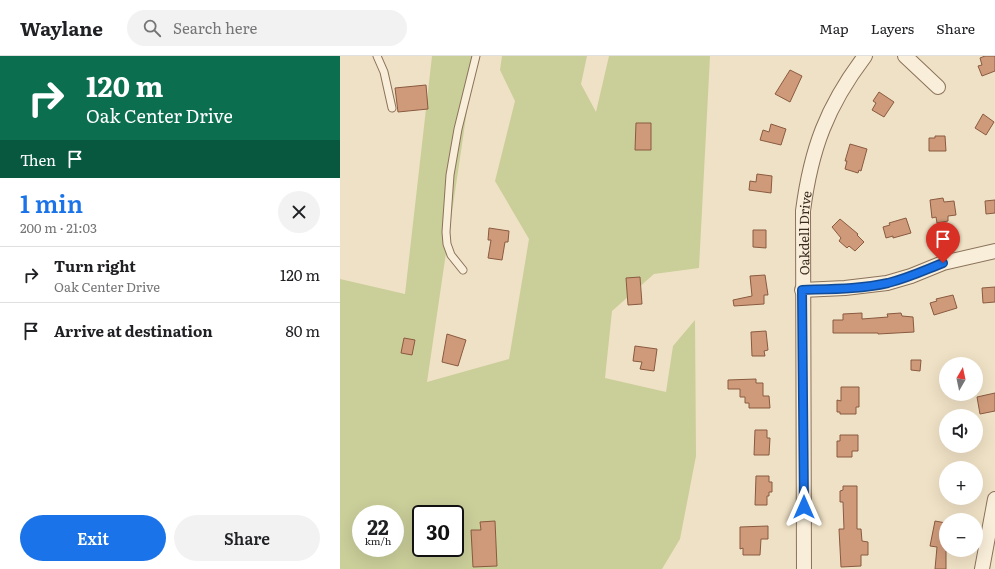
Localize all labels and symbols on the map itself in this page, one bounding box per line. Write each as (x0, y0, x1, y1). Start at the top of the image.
street label: Oakdell Drive (793, 189, 815, 275)
pin (926, 222, 960, 263)
north arrow (939, 357, 983, 401)
position arrow (783, 486, 825, 528)
speed limit sign: 30 (412, 505, 464, 557)

